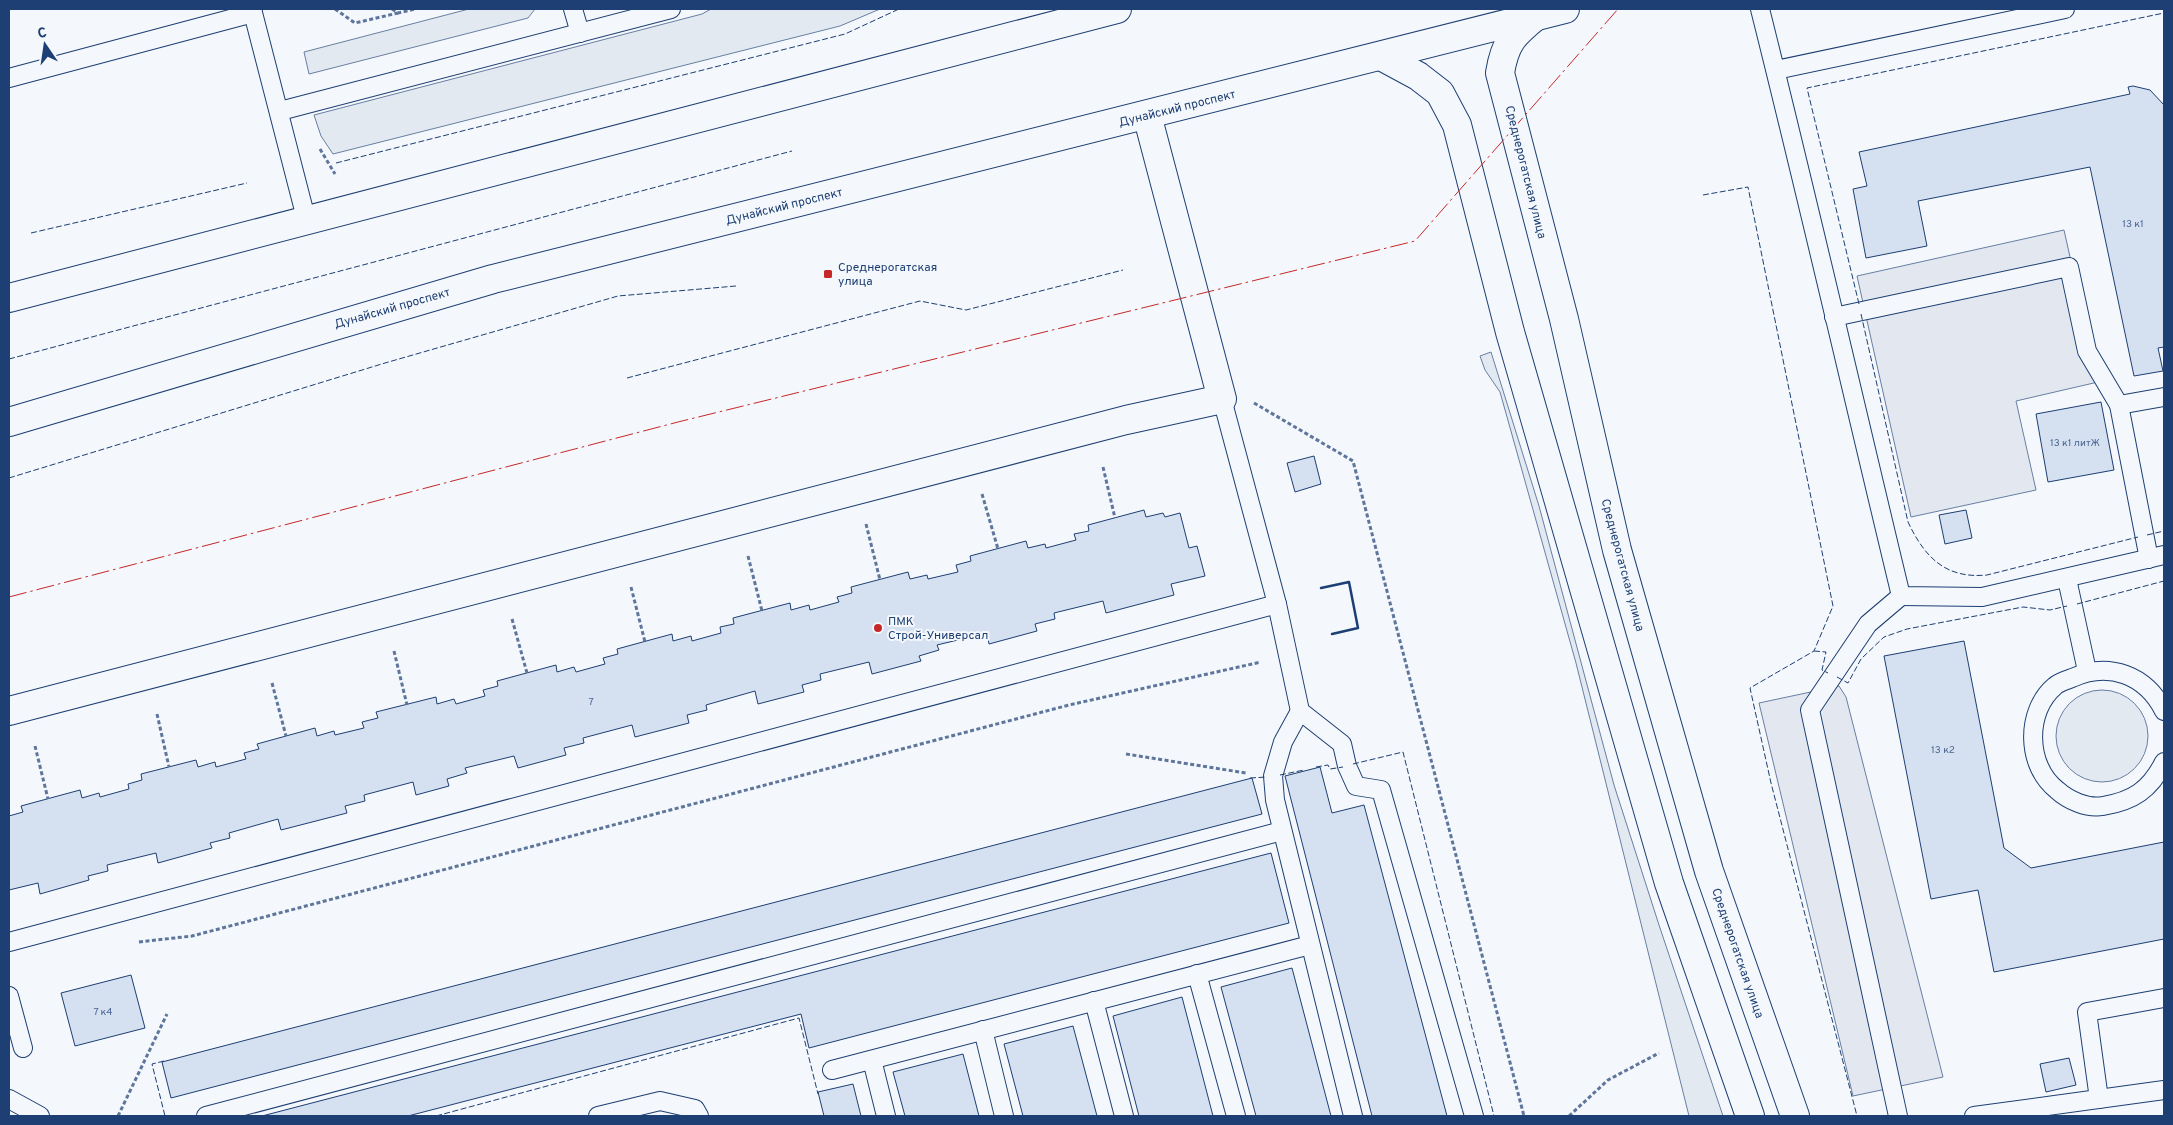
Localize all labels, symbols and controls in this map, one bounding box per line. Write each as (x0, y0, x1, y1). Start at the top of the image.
north arrow (20, 20, 70, 70)
text: С (36, 24, 49, 43)
street label: Дунайский проспект (1117, 87, 1238, 131)
street label: Среднерогатская улица (1501, 104, 1549, 241)
street label: Дунайский проспект (724, 185, 845, 229)
house number: 13 к1 (2122, 218, 2144, 231)
place label: Среднерогатская улица (838, 260, 937, 290)
marker: Среднерогатская улица (822, 268, 834, 280)
street label: Дунайский проспект (332, 285, 453, 333)
house number: 13 к1 литЖ (2050, 437, 2101, 450)
street label: Среднерогатская улица (1597, 497, 1647, 633)
place label: ПМК Строй-Универсал (888, 614, 988, 644)
marker: ПМК Строй-Универсал (872, 622, 884, 634)
house number: 7 (588, 696, 594, 709)
house number: 13 к2 (1931, 744, 1955, 757)
street label: Среднерогатская улица (1707, 886, 1767, 1021)
house number: 7 к4 (93, 1006, 113, 1019)

